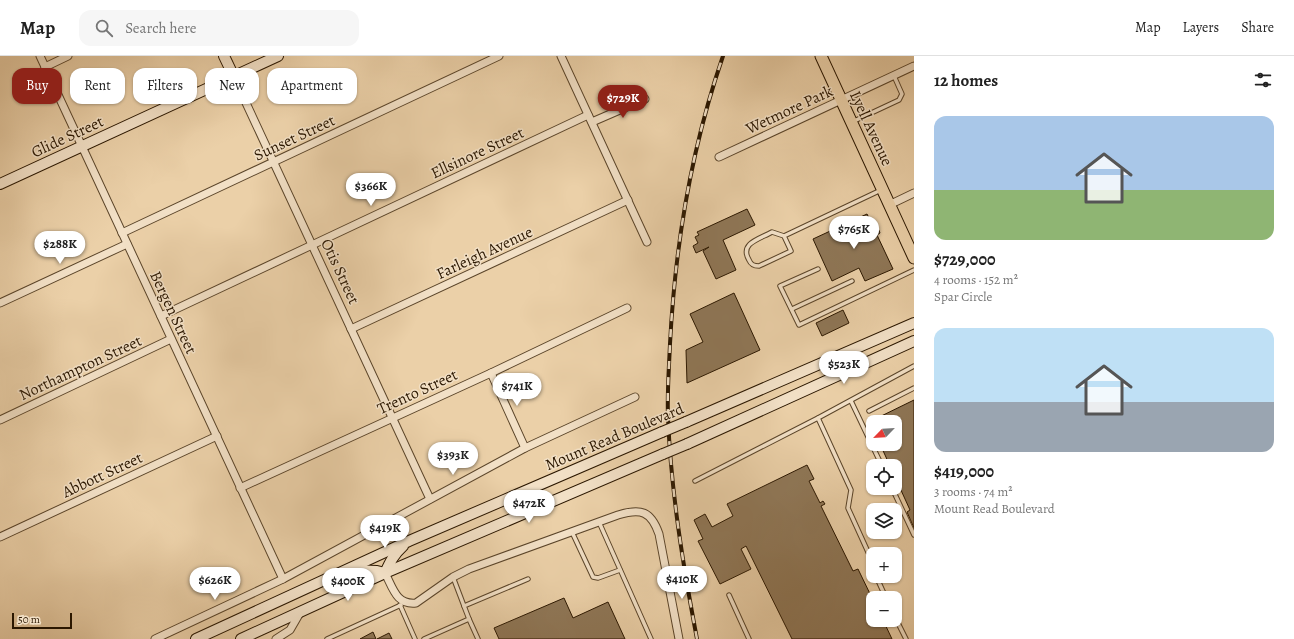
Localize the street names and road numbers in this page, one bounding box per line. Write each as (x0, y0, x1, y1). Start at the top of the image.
street label: Wetmore Park (741, 80, 837, 140)
street label: Lyell Avenue (844, 87, 898, 170)
street label: Sunset Street (250, 109, 339, 166)
street label: Glide Street (28, 111, 107, 163)
street label: Ellsinore Street (427, 122, 528, 184)
street label: Farleigh Avenue (433, 221, 536, 285)
street label: Otis Street (315, 235, 365, 308)
street label: Bergen Street (144, 267, 202, 357)
street label: Northampton Street (16, 330, 145, 406)
street label: Trento Street (374, 364, 461, 420)
street label: Mount Read Boulevard (542, 398, 688, 476)
street label: Abbott Street (58, 447, 146, 504)

